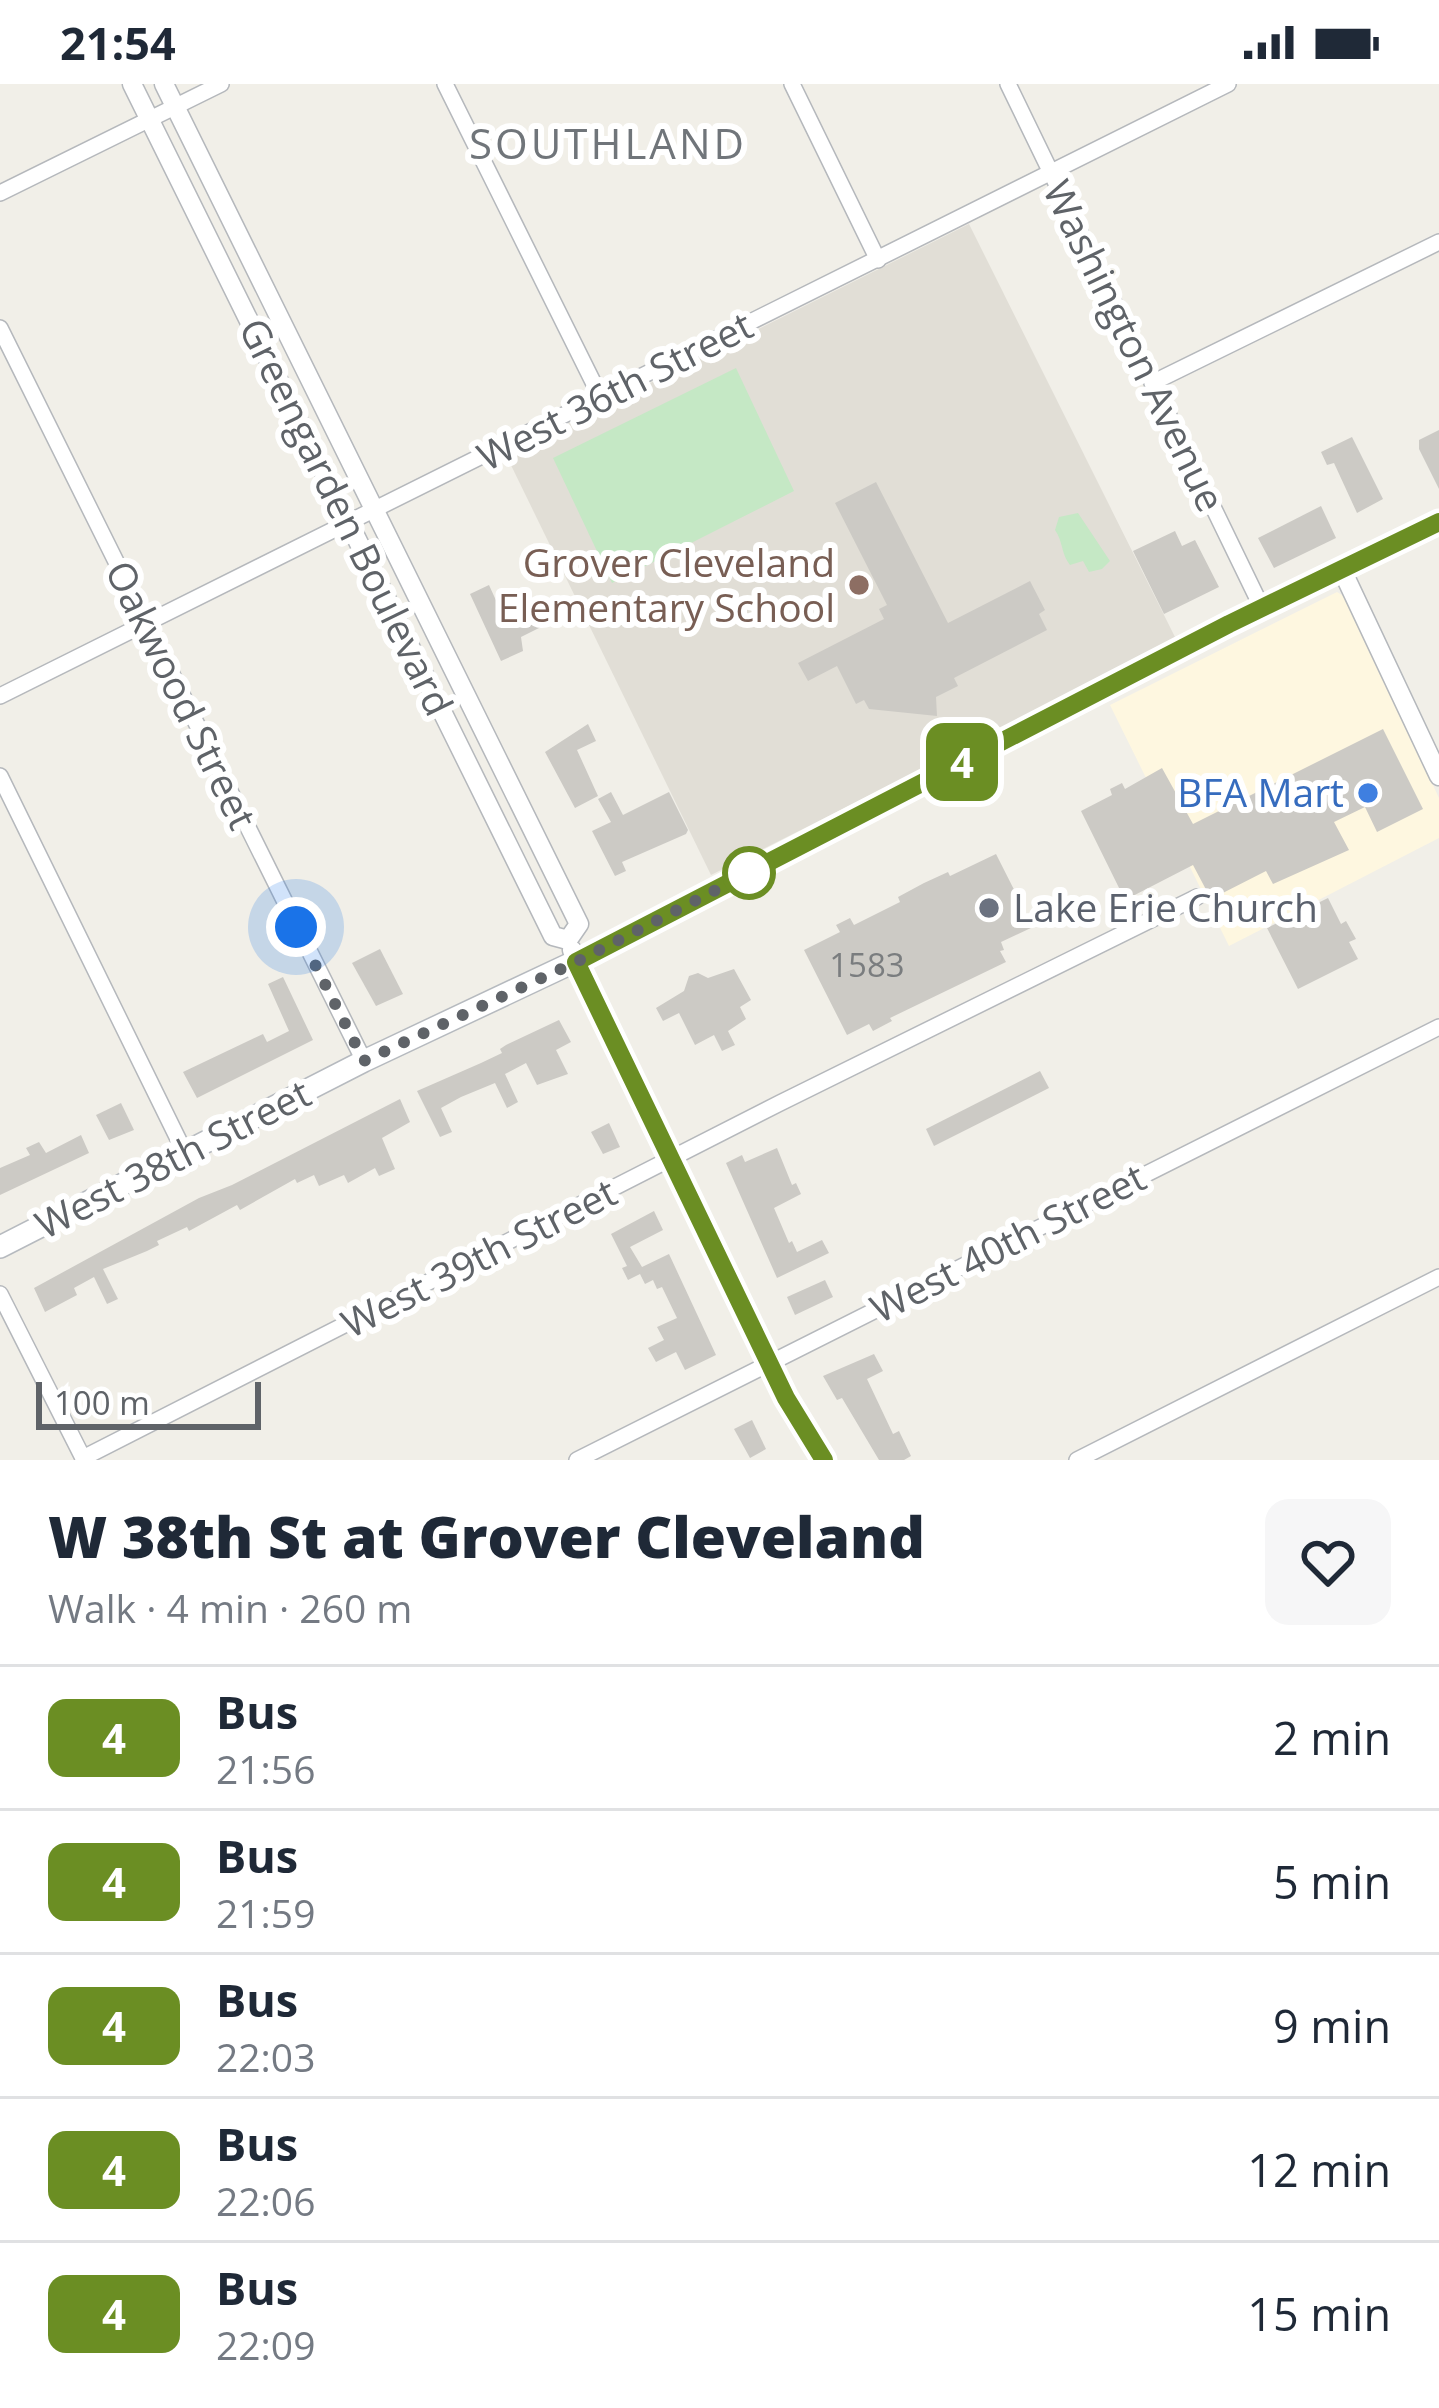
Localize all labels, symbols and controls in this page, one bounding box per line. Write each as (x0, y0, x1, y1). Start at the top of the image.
text: 21:54 (60, 12, 176, 73)
district label: SOUTHLAND (469, 114, 747, 171)
street label: Washington Avenue (1032, 171, 1239, 520)
street label: West 36th Street (468, 297, 761, 482)
street label: Greengarden Boulevard (228, 309, 467, 724)
place label: Grover Cleveland Elementary School (498, 535, 835, 633)
street label: Oakwood Street (94, 551, 270, 837)
marker: Grover Cleveland Elementary School (846, 572, 872, 598)
line badge: 4 (923, 723, 1001, 801)
text: 4 (950, 733, 974, 790)
place label: BFA Mart (1177, 765, 1344, 818)
marker: BFA Mart (1355, 780, 1381, 806)
unlabelled marker (724, 848, 774, 898)
place label: Lake Erie Church (1013, 880, 1318, 933)
marker: Lake Erie Church (976, 895, 1002, 921)
your location (266, 897, 326, 957)
house number: 1583 (829, 942, 905, 987)
street label: West 38th Street (26, 1065, 319, 1250)
street label: West 40th Street (861, 1149, 1154, 1334)
street label: West 39th Street (332, 1164, 625, 1349)
scale bar (36, 1376, 261, 1429)
text: 100 m (54, 1380, 150, 1425)
text: W 38th St at Grover Cleveland (48, 1497, 925, 1575)
button: heart (1265, 1499, 1391, 1625)
text: Walk · 4 min · 260 m (48, 1581, 412, 1634)
text: Bus (216, 1681, 298, 1742)
text: 2 min (1273, 1707, 1391, 1768)
text: 4 (102, 1709, 126, 1766)
text: 21:56 (216, 1742, 315, 1795)
text: Bus (216, 1825, 298, 1886)
text: 5 min (1273, 1851, 1391, 1912)
text: 4 (102, 1853, 126, 1910)
text: 21:59 (216, 1886, 315, 1939)
text: Bus (216, 1969, 298, 2030)
text: 9 min (1273, 1995, 1391, 2056)
text: 4 (102, 1997, 126, 2054)
text: 22:03 (216, 2030, 315, 2083)
text: Bus (216, 2113, 298, 2174)
text: 12 min (1247, 2139, 1391, 2200)
text: 4 (102, 2141, 126, 2198)
text: 22:06 (216, 2174, 315, 2227)
text: Bus (216, 2257, 298, 2318)
text: 15 min (1247, 2283, 1391, 2344)
text: 4 (102, 2285, 126, 2342)
text: 22:09 (216, 2318, 315, 2371)

